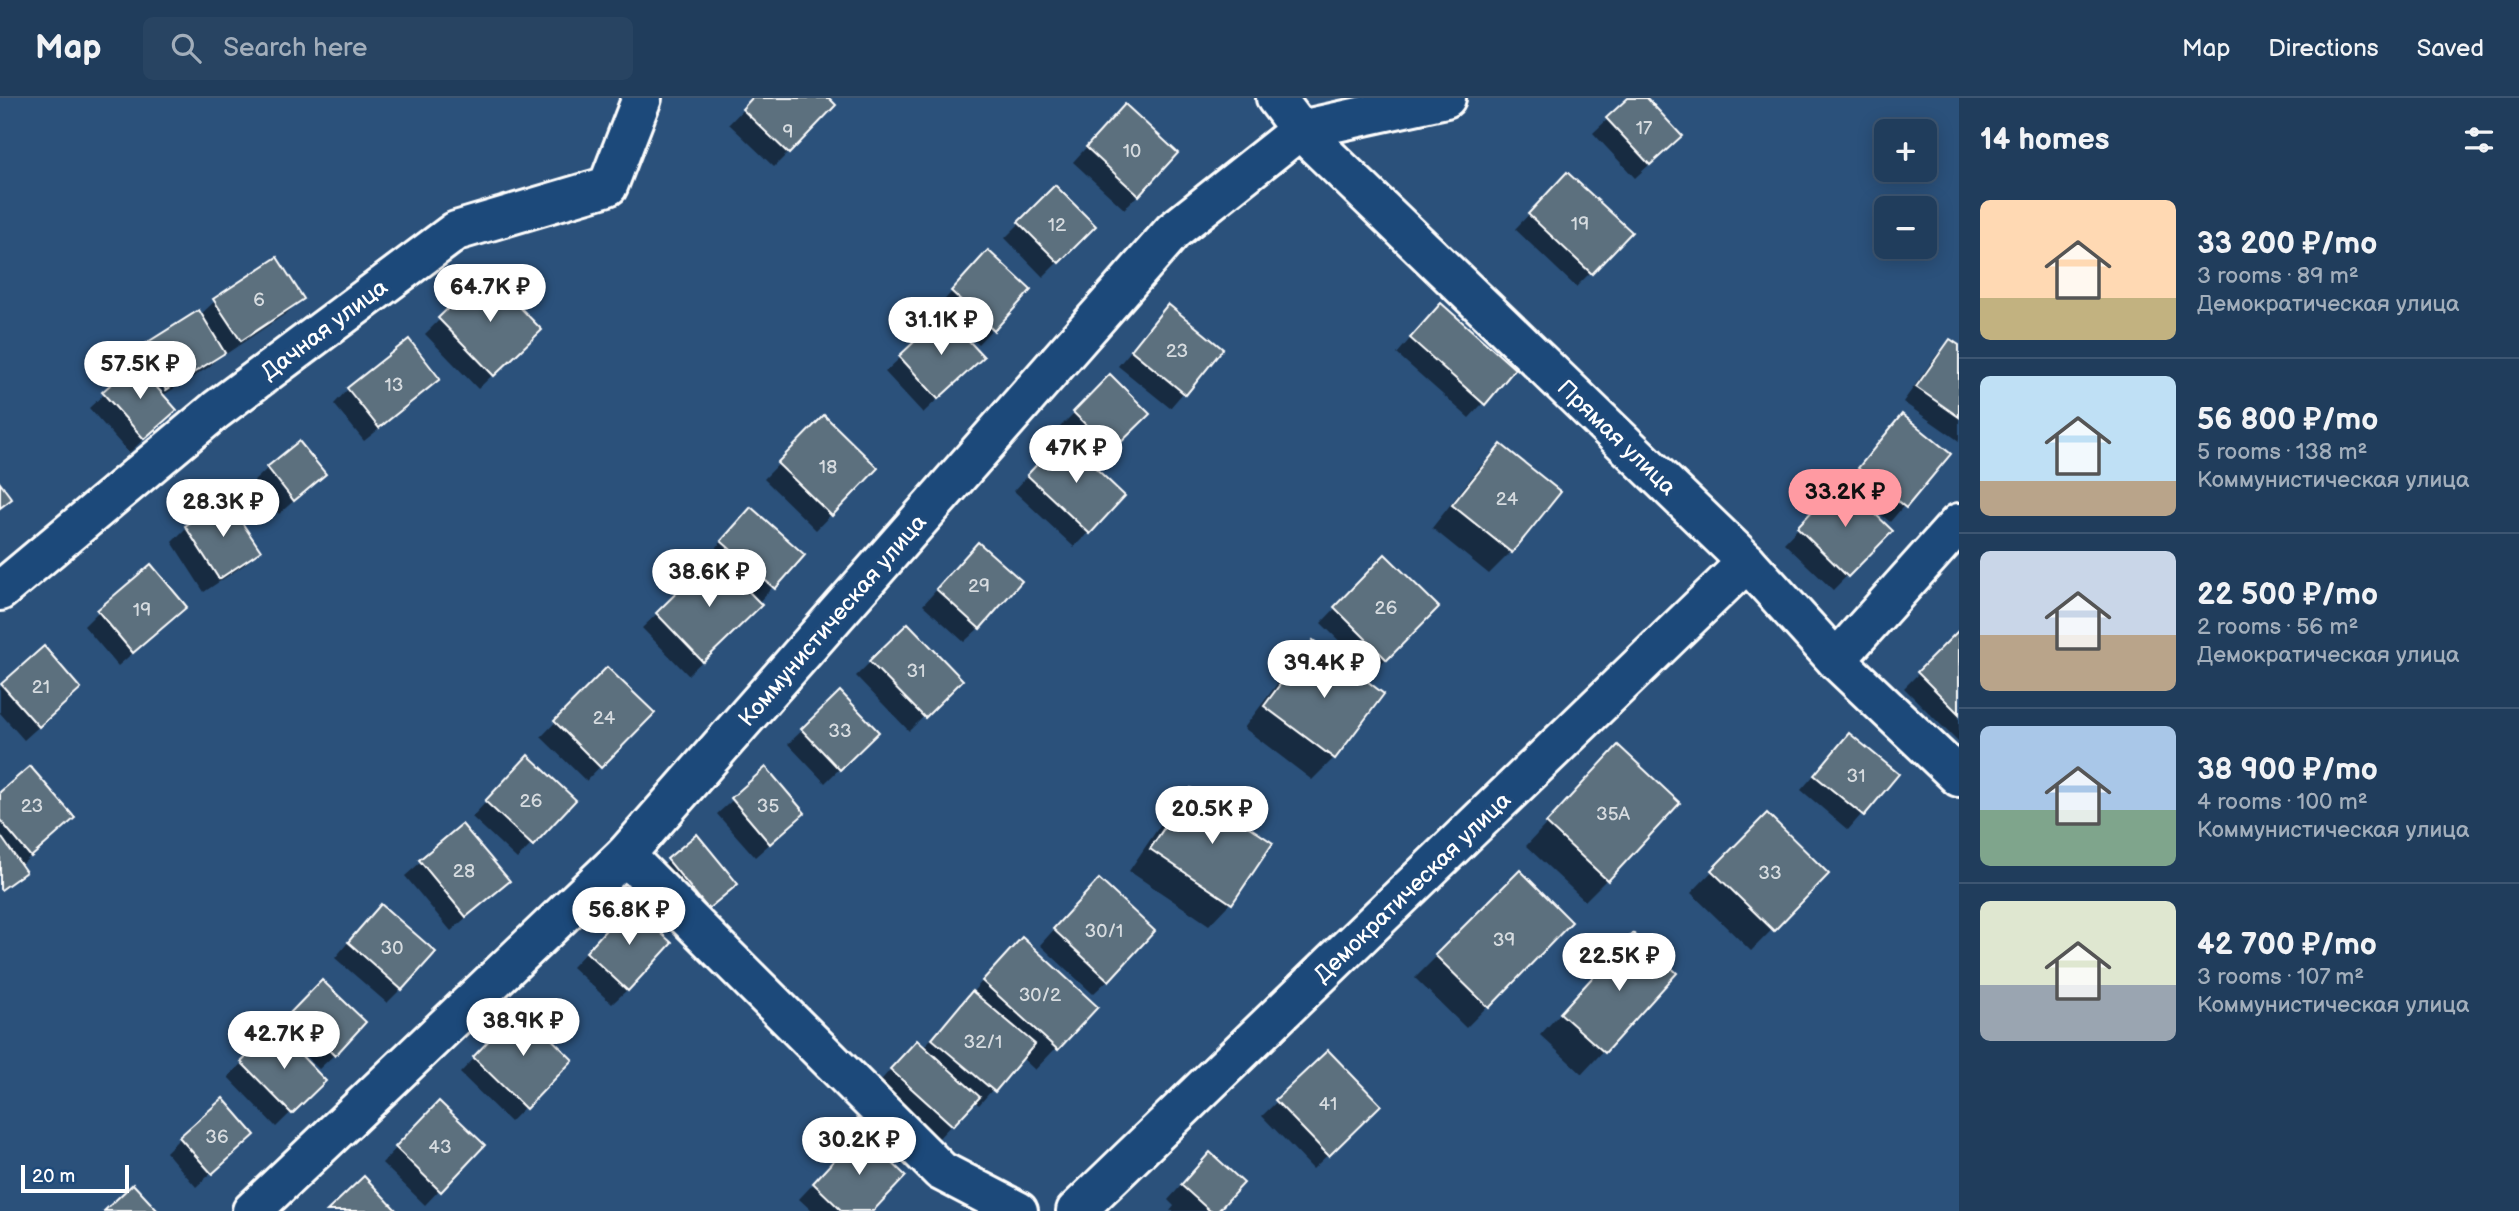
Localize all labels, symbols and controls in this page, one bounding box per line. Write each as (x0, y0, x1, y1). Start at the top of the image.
search box (143, 17, 633, 80)
text: Map (35, 28, 101, 68)
icon: search (167, 29, 205, 67)
text: Search here (223, 33, 367, 64)
text: Map (2182, 34, 2230, 63)
text: Directions (2268, 34, 2379, 63)
text: Saved (2417, 34, 2484, 63)
house number: 17 (1636, 117, 1653, 140)
map controls (1874, 119, 1937, 259)
button: + (1874, 119, 1937, 182)
house number: 9 (783, 121, 793, 144)
icon: filters (2460, 121, 2498, 159)
text: 14 homes (1980, 122, 2109, 158)
house number: 10 (1123, 140, 1141, 163)
button: − (1874, 196, 1937, 259)
house number: 19 (1571, 213, 1589, 236)
house number: 12 (1048, 214, 1067, 237)
text: 33 200 ₽/mo (2197, 226, 2377, 262)
icon: home (2036, 228, 2120, 312)
text: 3 rooms · 89 m² (2197, 262, 2359, 290)
pin: 64.7K ₽ (425, 264, 555, 324)
street label: Дачная улица (256, 273, 394, 386)
text: 64.7K ₽ (450, 273, 530, 301)
house number: 6 (253, 289, 265, 312)
text: Демократическая улица (2197, 290, 2460, 318)
pin: 31.1K ₽ (876, 298, 1006, 357)
text: 31.1K ₽ (904, 306, 978, 334)
house number: 23 (1166, 340, 1188, 363)
pin: 57.5K ₽ (75, 342, 205, 401)
text: 57.5K ₽ (100, 350, 180, 378)
house number: 13 (384, 374, 404, 397)
street label: Прямая улица (1551, 374, 1682, 502)
text: 56 800 ₽/mo (2197, 402, 2378, 438)
icon: home (2036, 404, 2120, 488)
pin: 47K ₽ (1027, 426, 1125, 485)
text: 47K ₽ (1045, 434, 1107, 462)
text: 5 rooms · 138 m² (2197, 438, 2367, 466)
house number: 18 (819, 456, 837, 479)
text: Коммунистическая улица (2197, 466, 2469, 494)
pin: 33.2K ₽ (1780, 470, 1910, 529)
text: 33.2K ₽ (1805, 478, 1885, 506)
pin: 28.3K ₽ (158, 480, 288, 539)
text: 28.3K ₽ (182, 488, 264, 516)
house number: 24 (1496, 488, 1519, 511)
street label: Коммунистическая улица (733, 508, 933, 733)
pin: 38.6K ₽ (644, 550, 774, 609)
text: 38.6K ₽ (668, 558, 750, 586)
house number: 29 (968, 575, 990, 598)
text: 22 500 ₽/mo (2197, 577, 2378, 613)
icon: home (2036, 579, 2120, 663)
house number: 26 (1375, 597, 1397, 620)
house number: 19 (133, 599, 151, 622)
text: 2 rooms · 56 m² (2197, 613, 2359, 641)
pin: 39.4K ₽ (1259, 640, 1389, 700)
text: Демократическая улица (2197, 641, 2460, 669)
text: 39.4K ₽ (1284, 649, 1364, 677)
house number: 31 (906, 660, 926, 683)
house number: 21 (32, 676, 50, 699)
house number: 24 (593, 707, 616, 730)
house number: 33 (828, 720, 852, 743)
text: 38 900 ₽/mo (2197, 752, 2378, 788)
icon: home (2036, 754, 2120, 838)
house number: 31 (1846, 765, 1866, 788)
pin: 20.5K ₽ (1147, 786, 1277, 846)
street label: Демократическая улица (1309, 786, 1517, 989)
text: 4 rooms · 100 m² (2197, 788, 2368, 816)
house number: 26 (520, 790, 542, 813)
house number: 23 (21, 795, 43, 818)
house number: 35 (757, 795, 779, 818)
text: 20.5K ₽ (1171, 795, 1253, 823)
house number: 35А (1596, 803, 1631, 826)
text: Коммунистическая улица (2197, 816, 2469, 844)
house number: 28 (453, 860, 475, 883)
house number: 33 (1758, 862, 1782, 885)
pin: 56.8K ₽ (564, 888, 694, 947)
text: 56.8K ₽ (588, 896, 670, 924)
house number: 30/1 (1085, 920, 1123, 943)
text: 42 700 ₽/mo (2197, 927, 2377, 963)
house number: 39 (1493, 929, 1515, 952)
icon: home (2036, 929, 2120, 1013)
pin: 22.5K ₽ (1554, 934, 1684, 993)
house number: 30 (381, 937, 403, 960)
text: 22.5K ₽ (1578, 942, 1660, 970)
text: 3 rooms · 107 m² (2197, 963, 2364, 991)
house number: 30/2 (1019, 984, 1062, 1007)
text: Коммунистическая улица (2197, 991, 2469, 1019)
pin: 38.9K ₽ (458, 998, 588, 1058)
text: 38.9K ₽ (482, 1007, 564, 1035)
pin: 42.7K ₽ (219, 1012, 349, 1071)
text: 42.7K ₽ (244, 1020, 324, 1048)
house number: 32/1 (964, 1031, 1002, 1054)
house number: 41 (1319, 1093, 1337, 1116)
pin: 30.2K ₽ (794, 1118, 924, 1177)
house number: 36 (205, 1126, 229, 1149)
text: 30.2K ₽ (818, 1126, 900, 1154)
house number: 43 (428, 1136, 452, 1159)
scale bar (21, 1162, 130, 1194)
text: 20 m (32, 1165, 75, 1188)

